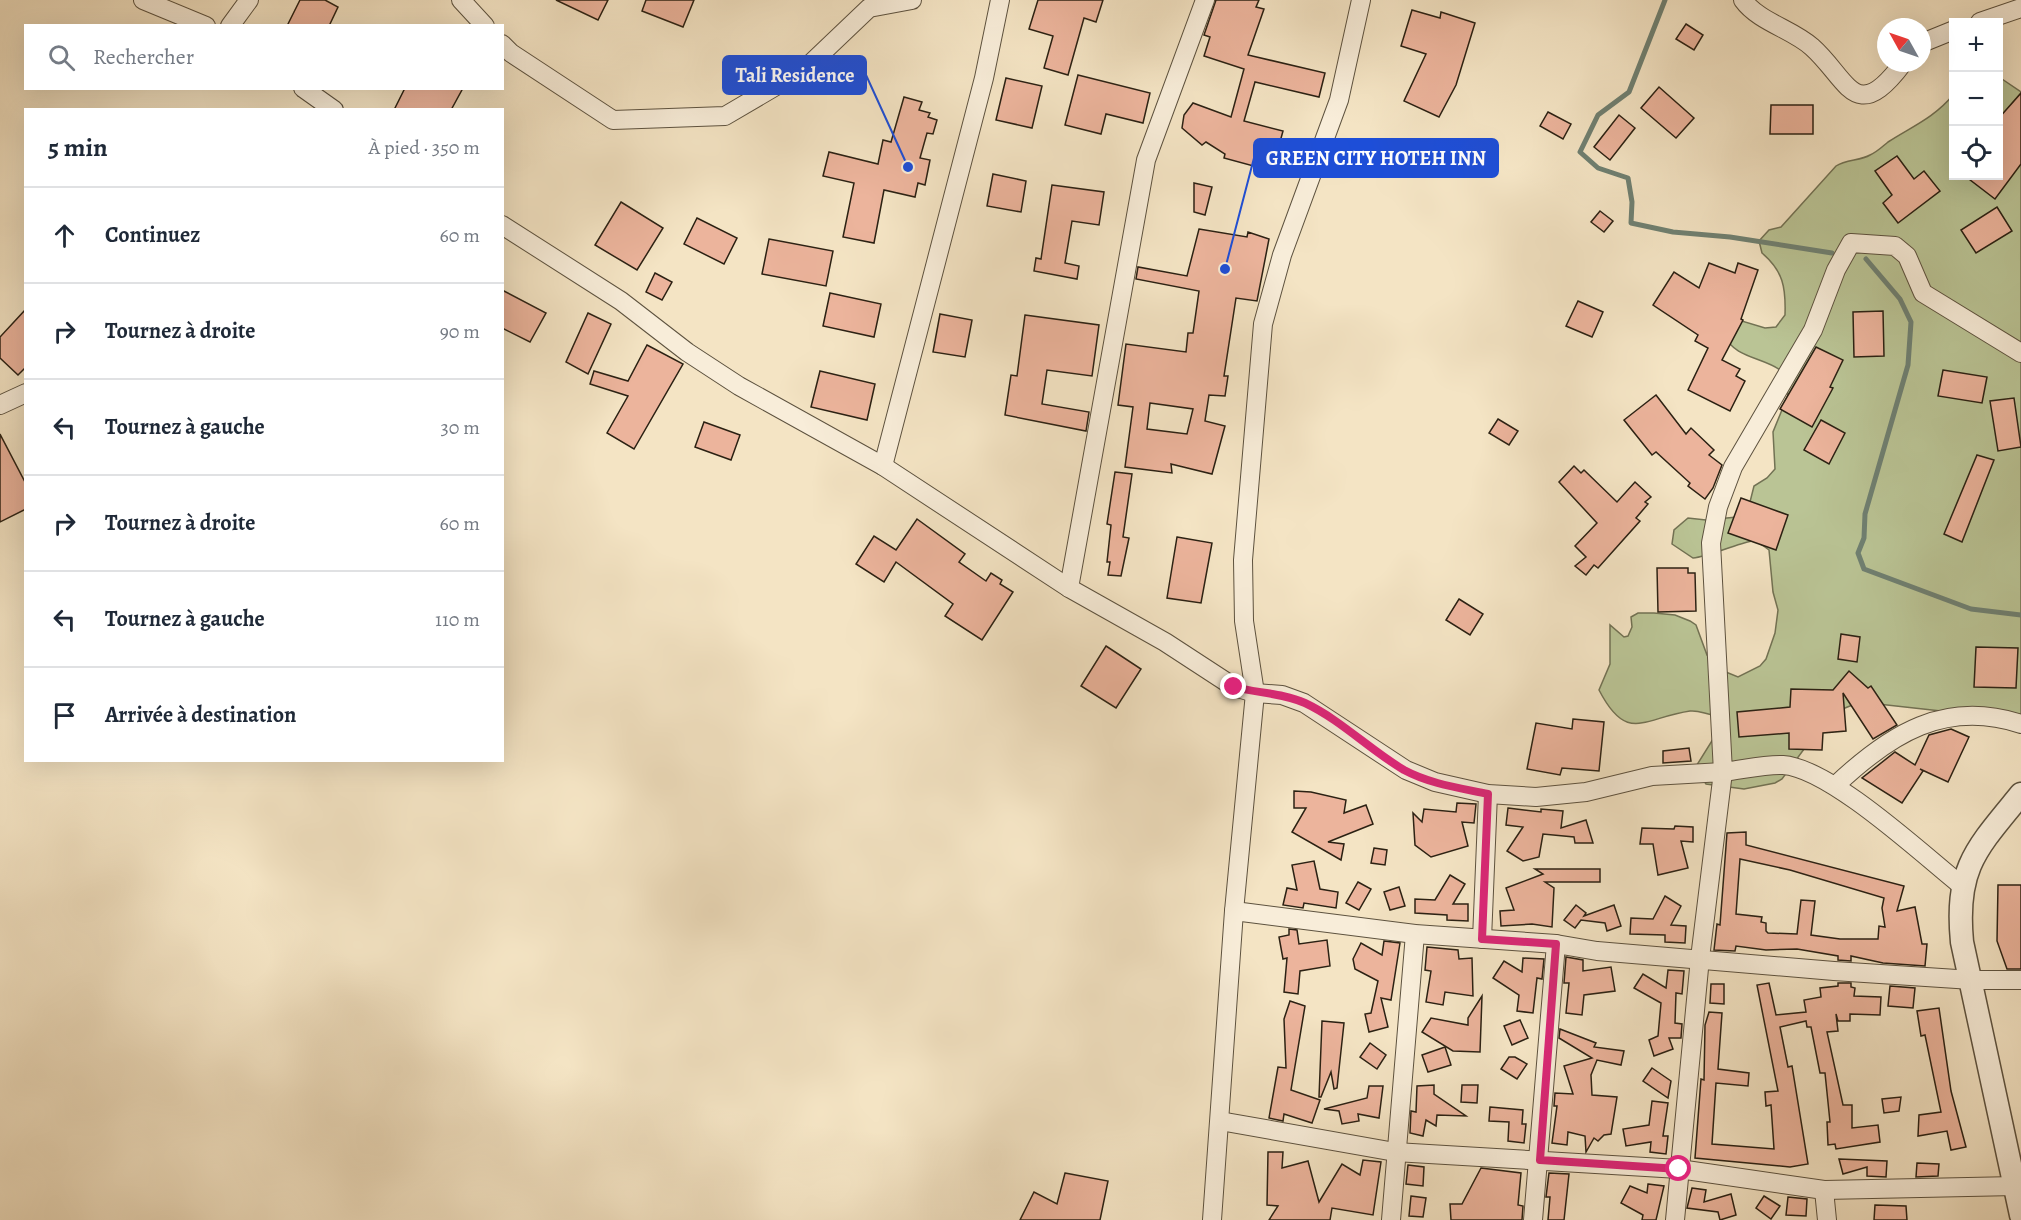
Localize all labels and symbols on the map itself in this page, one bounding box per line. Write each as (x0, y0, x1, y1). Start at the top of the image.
north arrow (1877, 18, 1931, 72)
callout: Tali Residence (723, 56, 866, 94)
text: Tali Residence (735, 62, 855, 89)
callout: GREEN CITY HOTEH INN (1254, 139, 1498, 177)
text: GREEN CITY HOTEH INN (1266, 145, 1487, 172)
route end (1220, 673, 1246, 699)
route start (1665, 1155, 1691, 1181)

